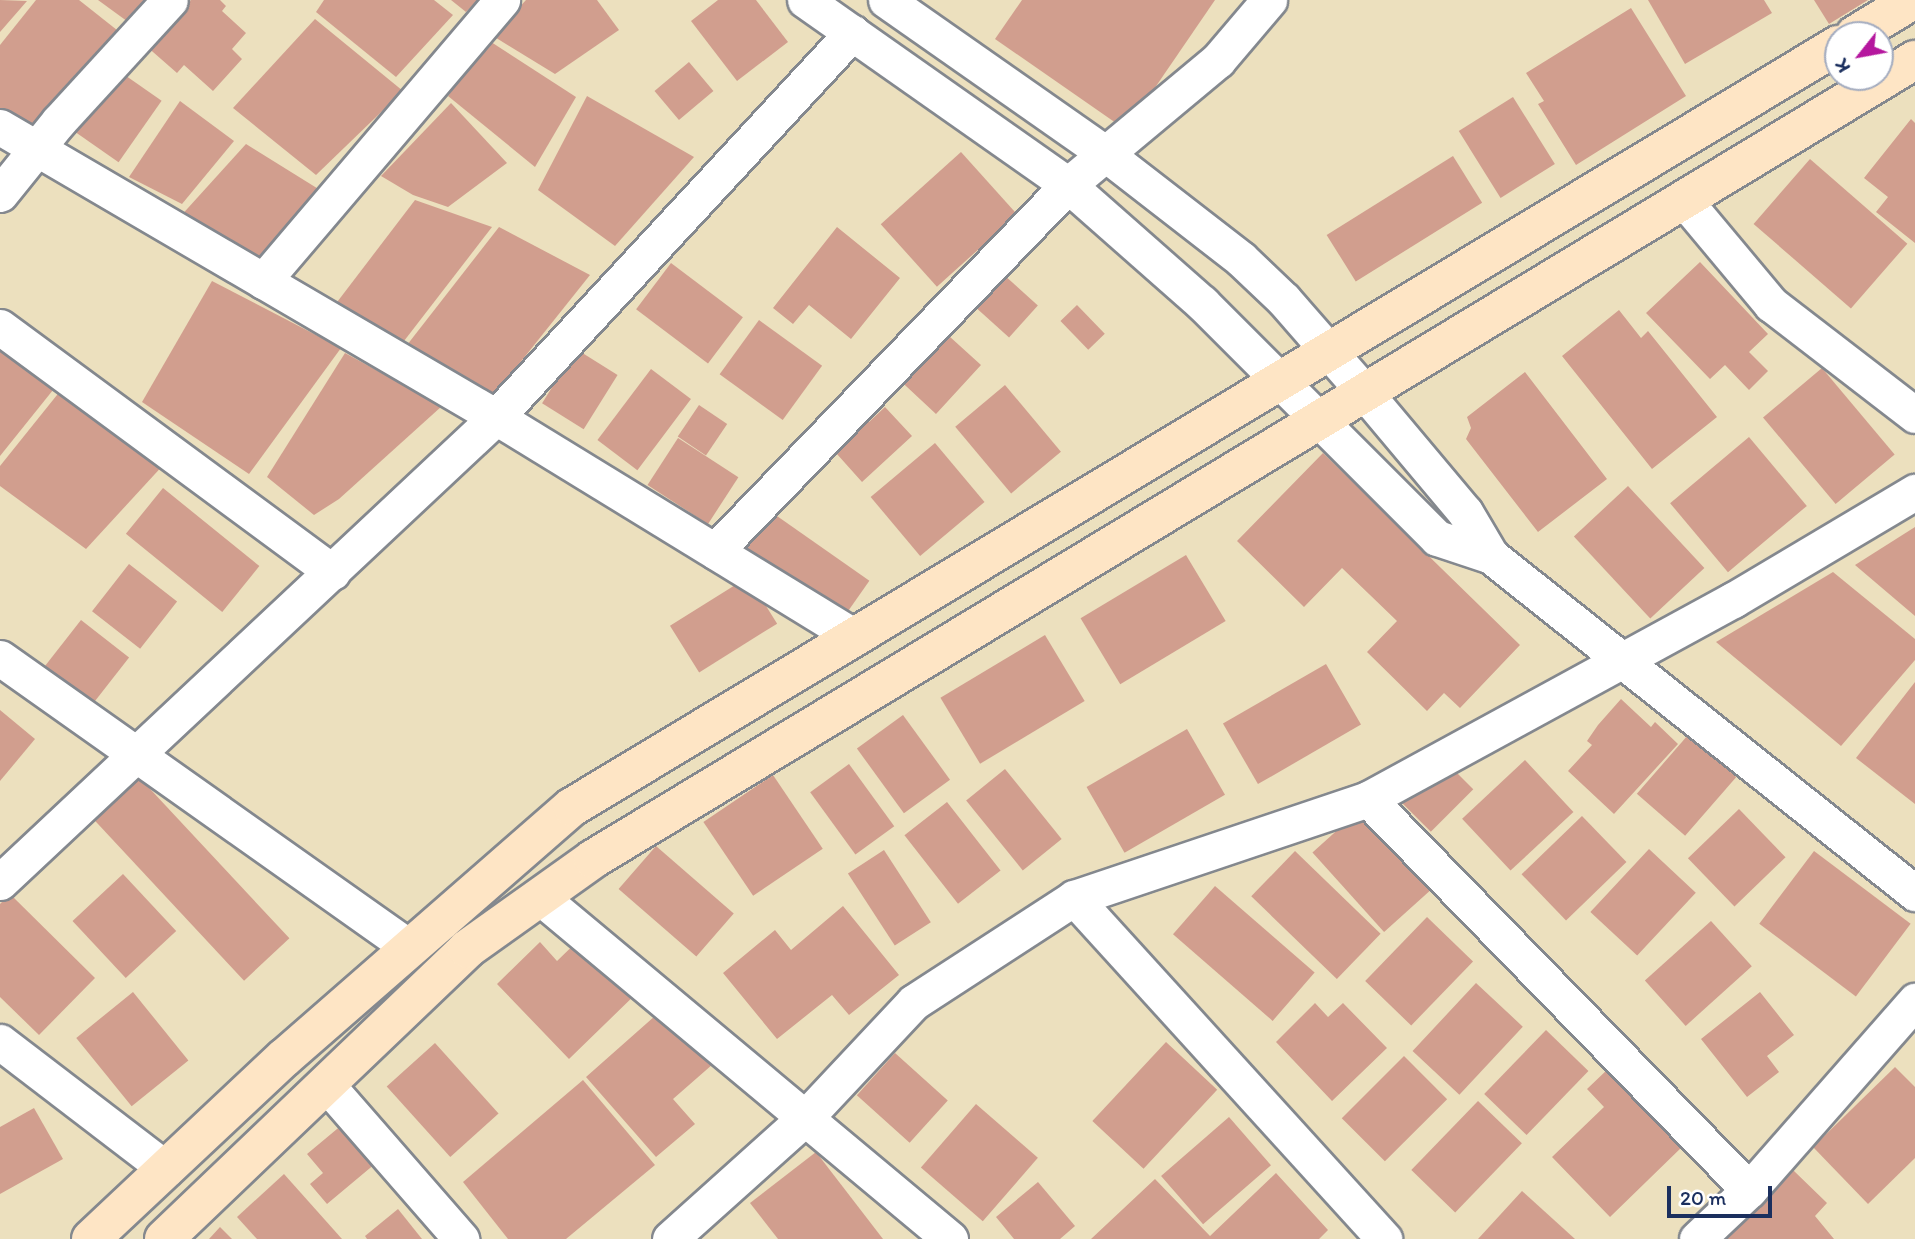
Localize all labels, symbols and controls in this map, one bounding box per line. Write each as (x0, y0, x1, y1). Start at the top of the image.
north arrow (1824, 21, 1894, 91)
text: K (1829, 55, 1855, 77)
scale bar (1670, 1172, 1775, 1216)
text: 20 m (1680, 1185, 1726, 1210)

